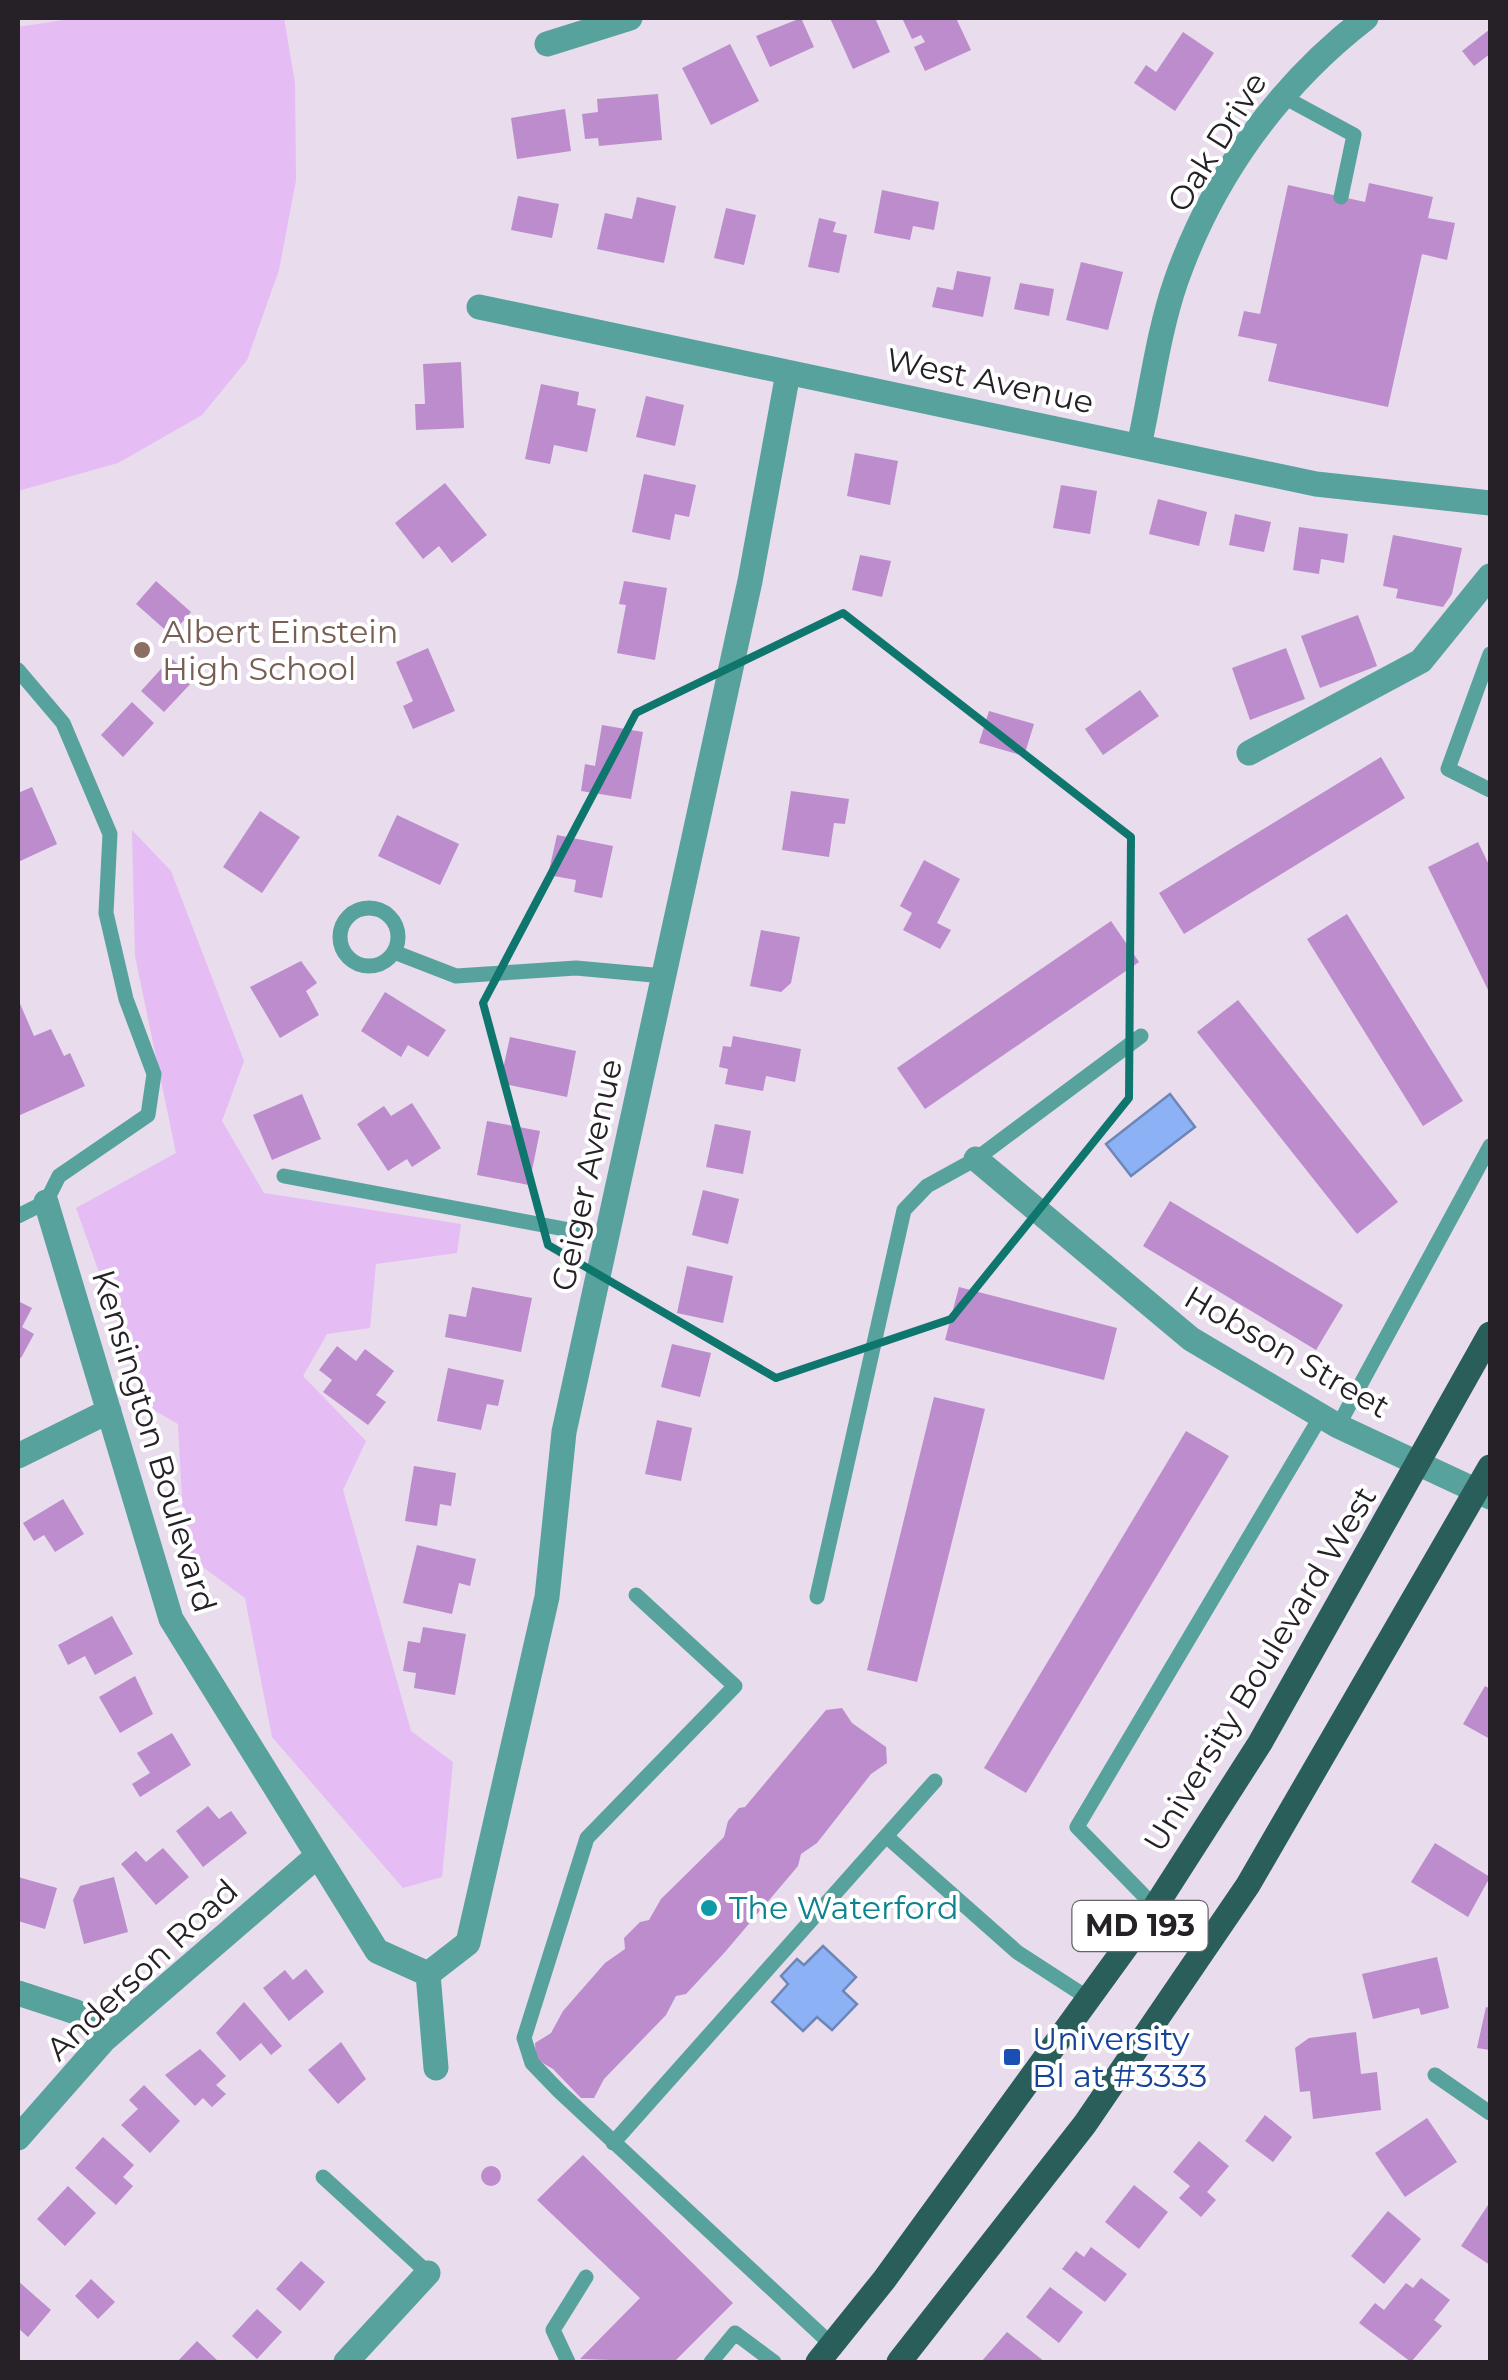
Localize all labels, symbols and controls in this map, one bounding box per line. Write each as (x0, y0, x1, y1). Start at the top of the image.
street label: Oak Drive (1158, 65, 1275, 219)
street label: West Avenue (883, 340, 1097, 422)
place label: Albert Einstein High School (162, 612, 399, 688)
marker: Albert Einstein High School (131, 639, 153, 661)
street label: Geiger Avenue (543, 1055, 630, 1294)
street label: Kensington Boulevard (84, 1265, 225, 1617)
street label: Hobson Street (1178, 1277, 1397, 1426)
street label: University Boulevard West (1135, 1479, 1384, 1858)
street label: Anderson Road (38, 1871, 246, 2068)
place label: The Waterford (729, 1888, 959, 1927)
marker: The Waterford (698, 1897, 720, 1919)
road number: MD 193 (1072, 1901, 1208, 1951)
place label: University Bl at #3333 (1032, 2019, 1207, 2095)
marker: University Bl at #3333 (1001, 2046, 1023, 2068)

